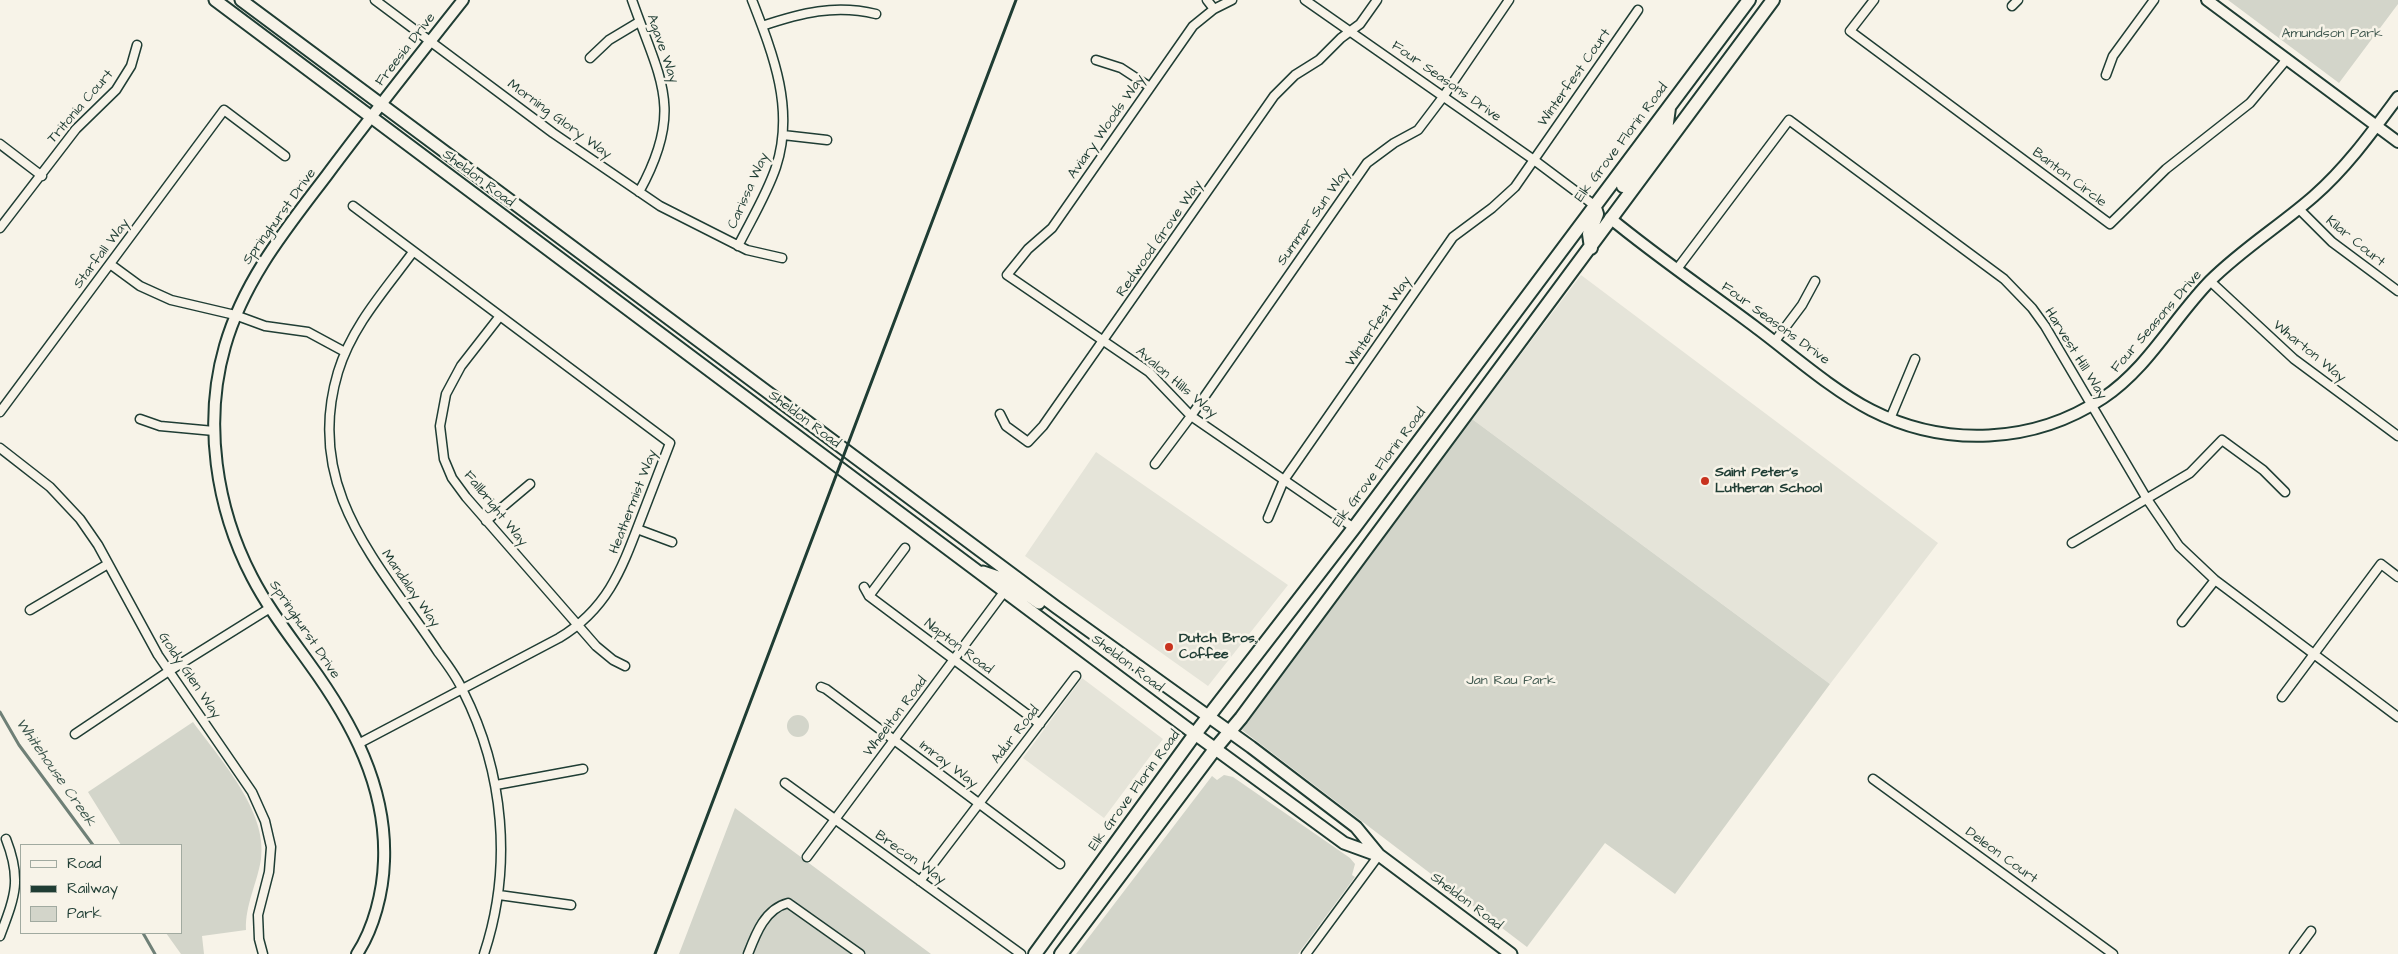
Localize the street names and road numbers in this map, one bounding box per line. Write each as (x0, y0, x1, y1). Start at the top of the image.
street label: Freesia Drive (372, 10, 440, 90)
street label: Agave Way (642, 12, 682, 86)
street label: Winterfest Court (1535, 26, 1615, 130)
street label: Four Seasons Drive (1388, 38, 1504, 126)
street label: Tritonia Court (44, 67, 118, 147)
street label: Aviary Woods Way (1065, 72, 1149, 182)
street label: Morning Glory Way (504, 77, 614, 163)
street label: Elk Grove Florin Road (1572, 80, 1672, 206)
street label: Banton Circle (2029, 145, 2109, 211)
street label: Sheldon Road (439, 147, 517, 211)
street label: Carissa Way (725, 150, 773, 232)
street label: Summer Sun Way (1274, 165, 1354, 269)
street label: Springhurst Drive (240, 166, 320, 268)
street label: Redwood Grove Way (1113, 178, 1207, 300)
street label: Kilar Court (2322, 213, 2388, 271)
street label: Starfall Way (70, 216, 134, 292)
street label: Four Seasons Drive (2108, 267, 2206, 377)
street label: Winterfest Way (1343, 274, 1415, 370)
street label: Four Seasons Drive (1717, 279, 1833, 369)
street label: Harvest Hill Way (2040, 305, 2110, 403)
street label: Wharton Way (2269, 317, 2349, 387)
street label: Avalon Hills Way (1132, 344, 1220, 422)
street label: Sheldon Road (765, 388, 843, 452)
street label: Elk Grove Florin Road (1330, 405, 1430, 531)
street label: Heathermist Way (606, 447, 662, 557)
street label: Fallbright Way (459, 468, 531, 550)
street label: Mandalay Way (377, 547, 443, 631)
street label: Springhurst Drive (265, 578, 343, 682)
street label: Napton Road (920, 616, 996, 678)
street label: Goldy Glen Way (154, 630, 224, 722)
street label: Sheldon Road (1088, 632, 1166, 696)
street label: Wheelton Road (860, 674, 932, 760)
street label: Adur Road (988, 703, 1044, 767)
street label: Elk Grove Florin Road (1086, 727, 1184, 855)
street label: Imray Way (915, 737, 981, 793)
street label: Deleon Court (1962, 824, 2040, 888)
street label: Brecon Way (871, 827, 949, 889)
street label: Sheldon Road (1427, 870, 1505, 934)

